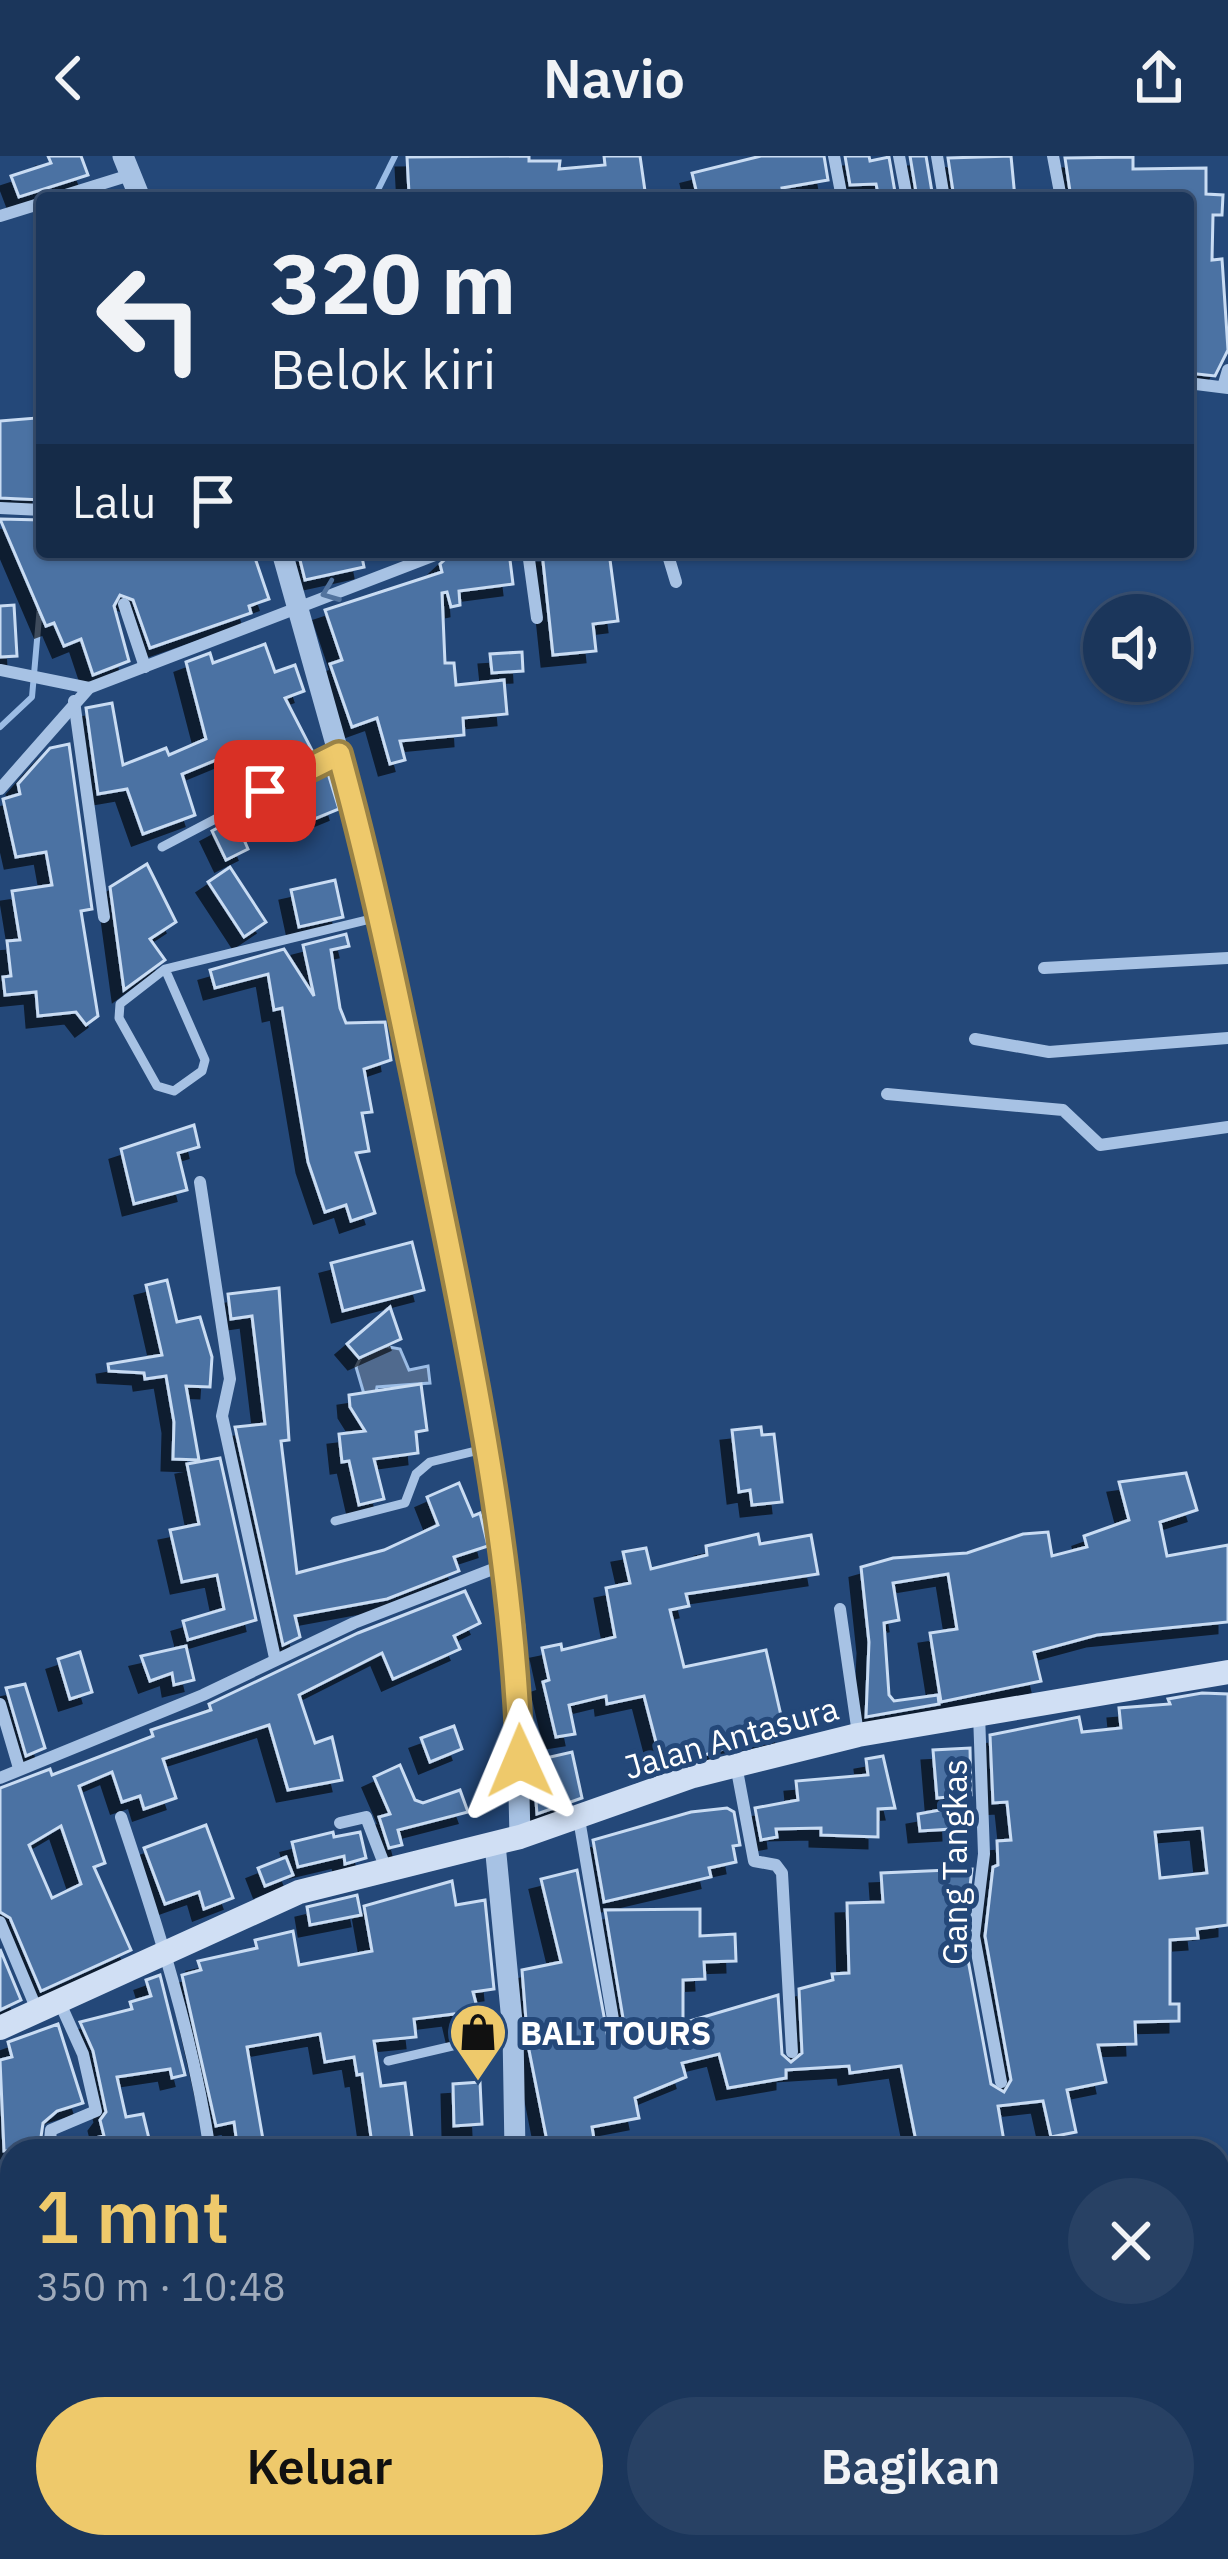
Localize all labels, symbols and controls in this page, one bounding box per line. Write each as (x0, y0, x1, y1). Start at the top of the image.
text: Navio (543, 43, 685, 113)
icon: back (36, 45, 102, 111)
icon: share (1126, 45, 1192, 111)
text: 320 m (270, 228, 516, 337)
icon: left (72, 240, 228, 396)
text: Belok kiri (270, 334, 496, 404)
icon: arrive (180, 468, 246, 534)
text: Lalu (72, 472, 156, 530)
one-way arrow (320, 578, 341, 603)
map controls (1083, 594, 1191, 702)
button: sound (1083, 594, 1191, 702)
pin (214, 740, 316, 842)
icon: arrive (232, 758, 298, 824)
street label: Jalan Antasura (619, 1686, 843, 1788)
position arrow (457, 1698, 583, 1824)
street label: Gang Tangkas (933, 1759, 976, 1965)
shop icon: BALI TOURS (447, 2001, 509, 2083)
place label: BALI TOURS (520, 2011, 711, 2054)
text: 1 mnt (36, 2169, 229, 2263)
button: close (1068, 2178, 1194, 2304)
text: 350 m · 10:48 (36, 2261, 286, 2312)
button: Keluar (36, 2397, 603, 2535)
button: Bagikan (627, 2397, 1194, 2535)

